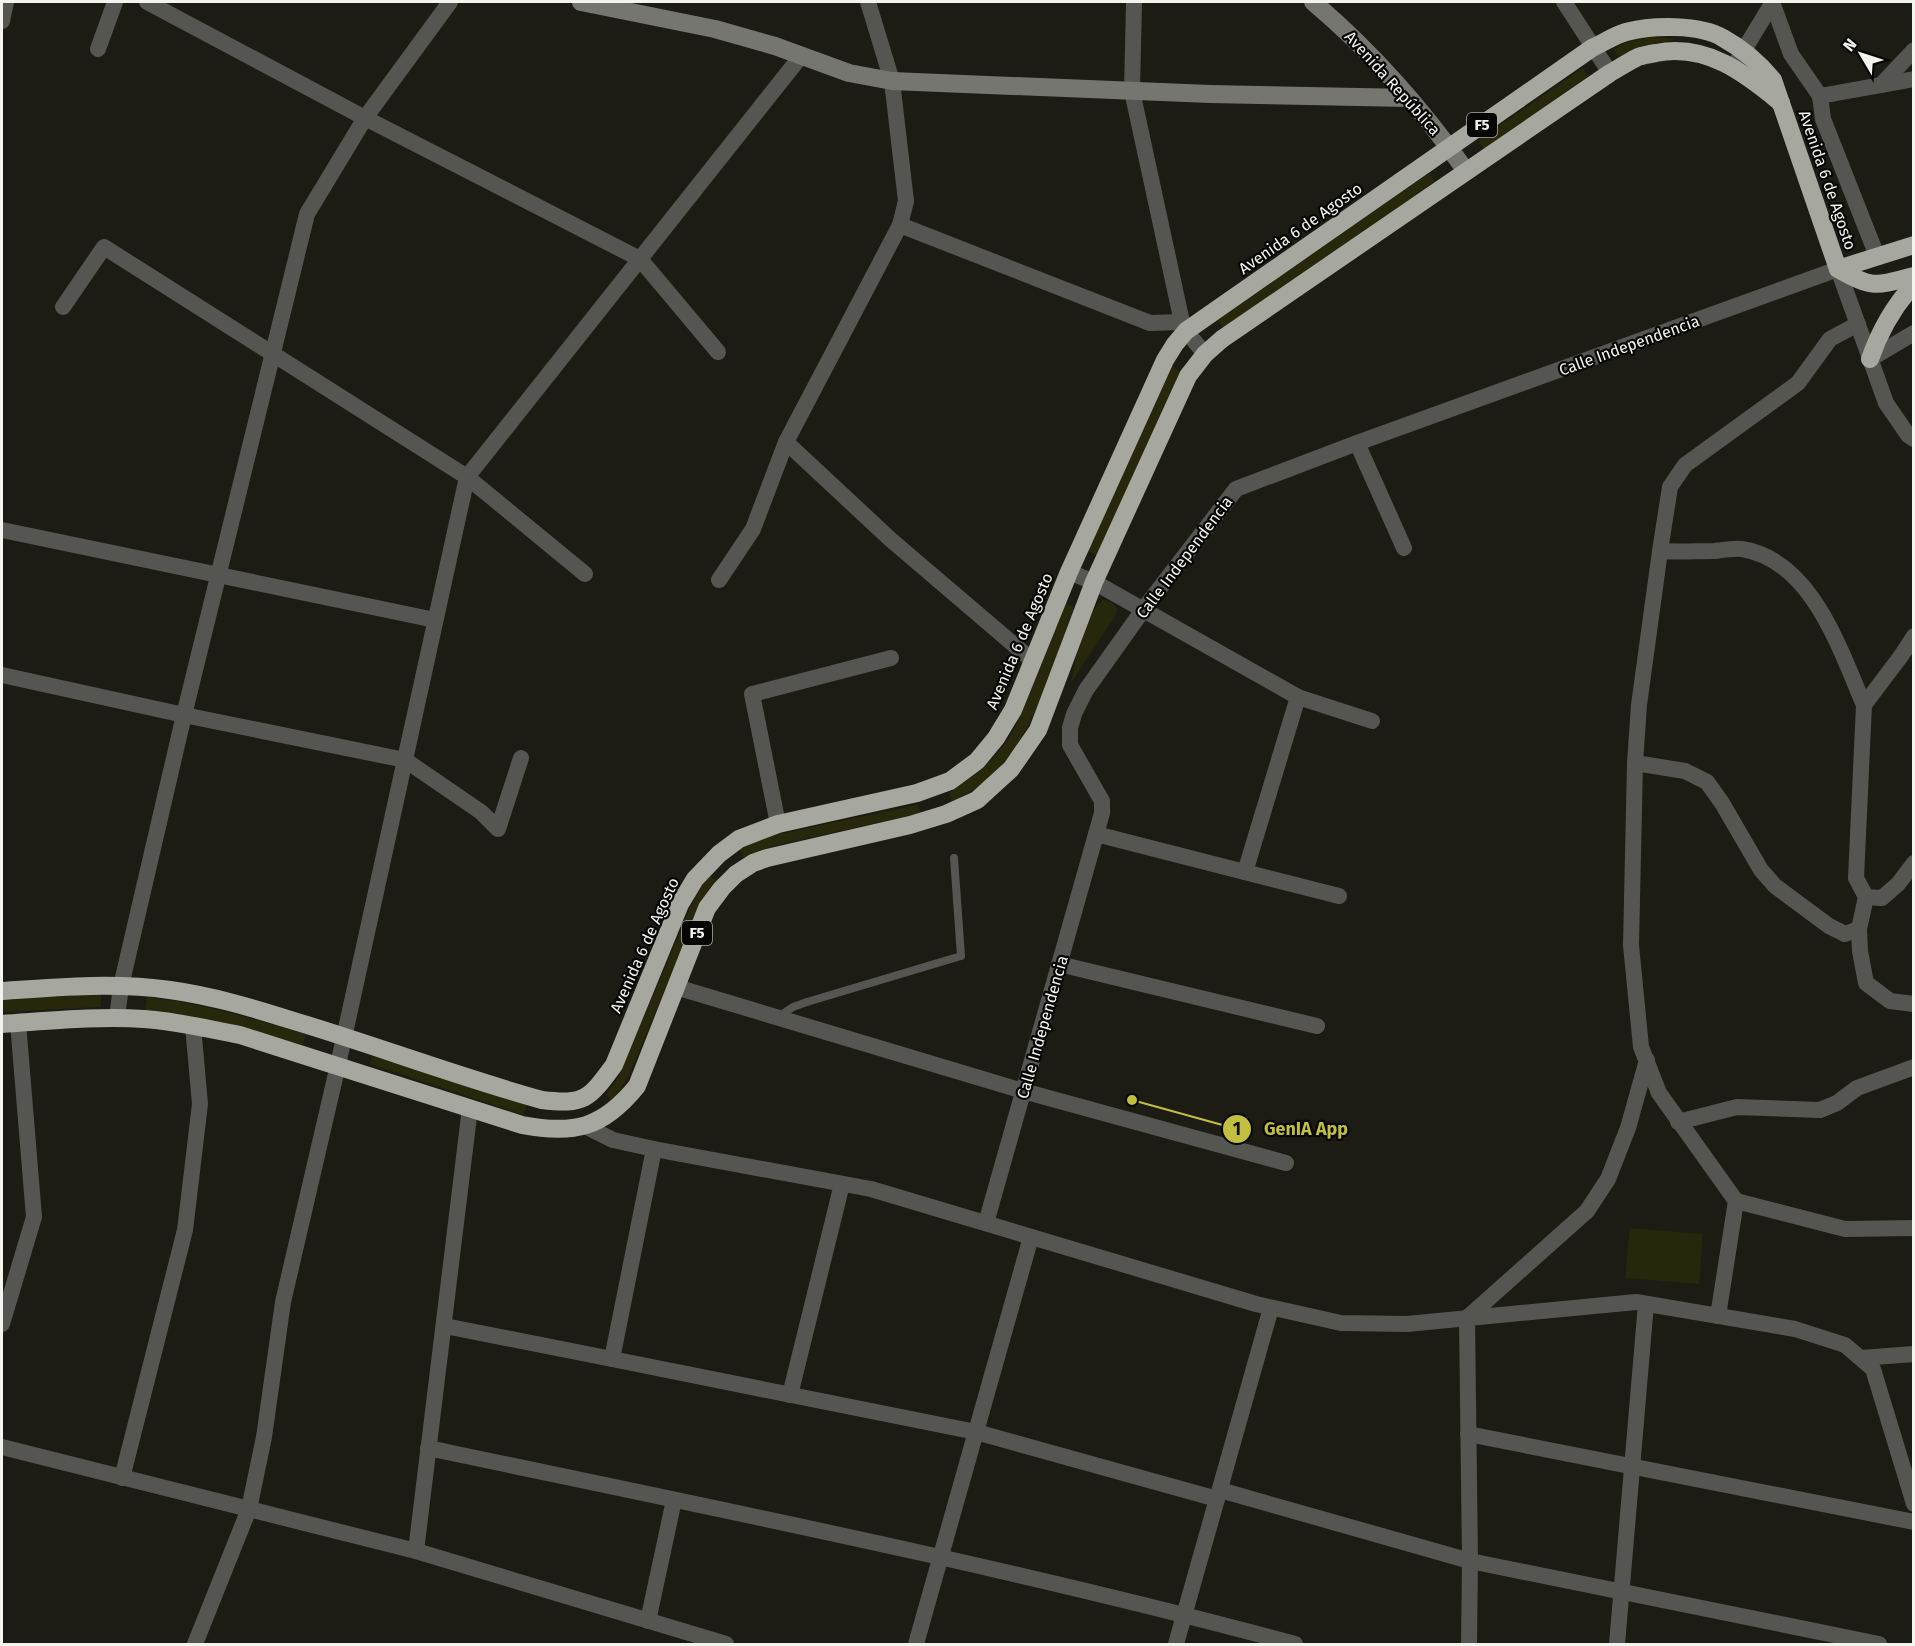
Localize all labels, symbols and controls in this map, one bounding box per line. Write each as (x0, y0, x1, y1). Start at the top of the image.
north arrow (1831, 24, 1891, 84)
street label: Avenida República (1341, 27, 1445, 139)
text: N (1839, 35, 1860, 55)
street label: Avenida 6 de Agosto (1795, 108, 1860, 252)
road number: F5 (1467, 113, 1497, 137)
street label: Avenida 6 de Agosto (1235, 179, 1366, 278)
street label: Calle Independencia (1556, 311, 1702, 380)
street label: Calle Independencia (1132, 492, 1237, 622)
street label: Avenida 6 de Agosto (982, 570, 1057, 712)
street label: Avenida 6 de Agosto (606, 875, 683, 1016)
road number: F5 (682, 921, 712, 945)
street label: Calle Independencia (1013, 953, 1072, 1101)
callout: GenIA App (1222, 1111, 1360, 1147)
text: 1 (1233, 1118, 1241, 1140)
text: GenIA App (1264, 1118, 1348, 1140)

